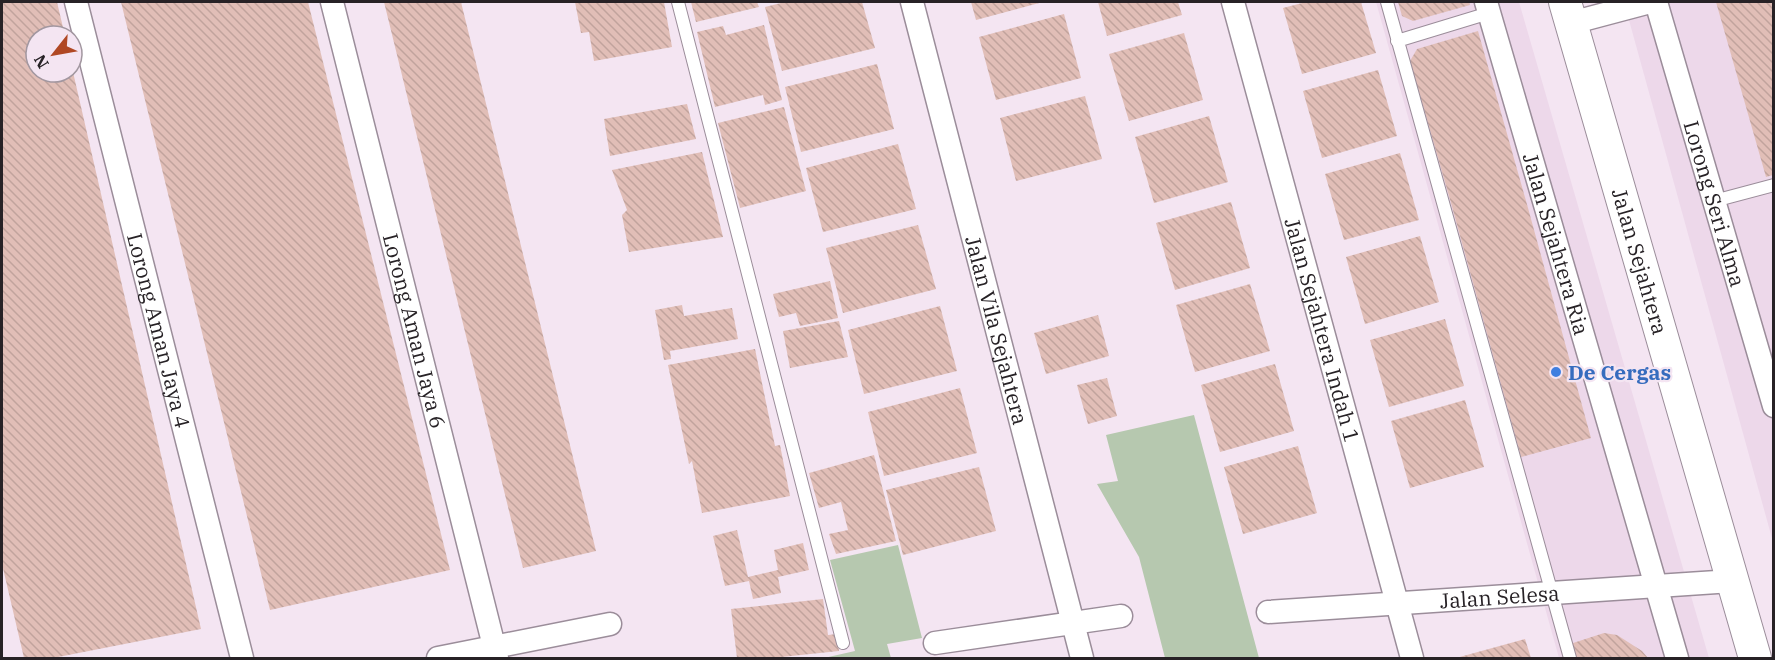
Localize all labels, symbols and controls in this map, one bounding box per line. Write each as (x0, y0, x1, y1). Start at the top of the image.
north arrow (24, 24, 84, 84)
text: N (29, 51, 53, 72)
street label: Lorong Seri Alma (1677, 117, 1752, 290)
street label: Jalan Sejahtera Ria (1517, 150, 1596, 338)
street label: Jalan Sejahtera (1606, 185, 1675, 338)
street label: Jalan Sejahtera Indah 1 (1279, 215, 1366, 445)
street label: Lorong Aman Jaya 4 (121, 230, 197, 431)
street label: Lorong Aman Jaya 6 (377, 230, 453, 431)
street label: Jalan Vila Sejahtera (959, 233, 1035, 428)
place label: De Cergas (1568, 358, 1671, 386)
marker: De Cergas (1549, 365, 1563, 379)
street label: Jalan Selesa (1439, 579, 1560, 615)

